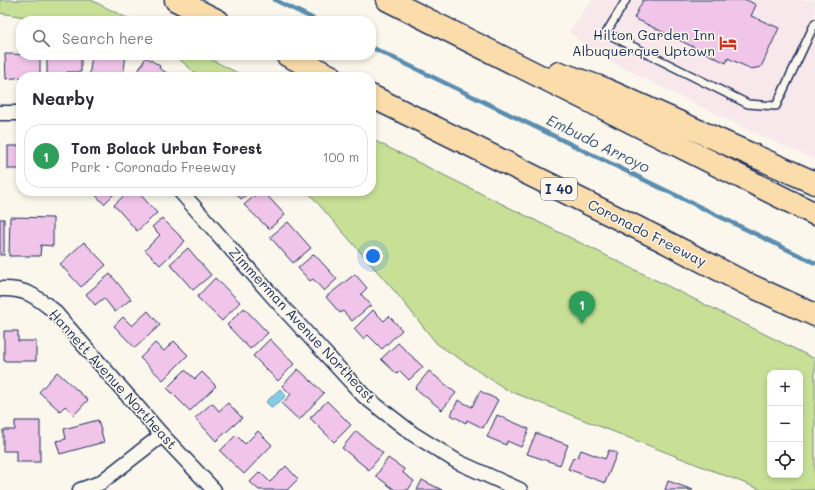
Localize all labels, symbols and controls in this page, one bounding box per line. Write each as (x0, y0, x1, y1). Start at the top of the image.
search box (16, 16, 376, 60)
place label: Hilton Garden Inn Albuquerque Uptown (572, 25, 715, 60)
icon: search (30, 27, 52, 49)
text: Search here (62, 28, 153, 48)
hotel icon: Hilton Garden Inn Albuquerque Uptown (718, 33, 738, 53)
text: Nearby (32, 87, 94, 109)
water label: Embudo Arroyo (543, 109, 654, 177)
text: Tom Bolack Urban Forest (71, 138, 262, 158)
text: 1 (43, 148, 49, 165)
text: 100 m (323, 148, 359, 165)
text: Park · Coronado Freeway (71, 158, 236, 175)
road number: I 40 (541, 178, 577, 200)
street label: Coronado Freeway (585, 194, 710, 271)
street label: Zimmerman Avenue Northeast (225, 243, 380, 407)
your location (363, 246, 383, 266)
pin: 1 (569, 291, 595, 324)
street label: Hannett Avenue Northeast (45, 304, 182, 453)
map controls (767, 370, 803, 478)
button: + (767, 370, 803, 406)
button: − (767, 406, 803, 442)
button: locate (767, 442, 803, 478)

